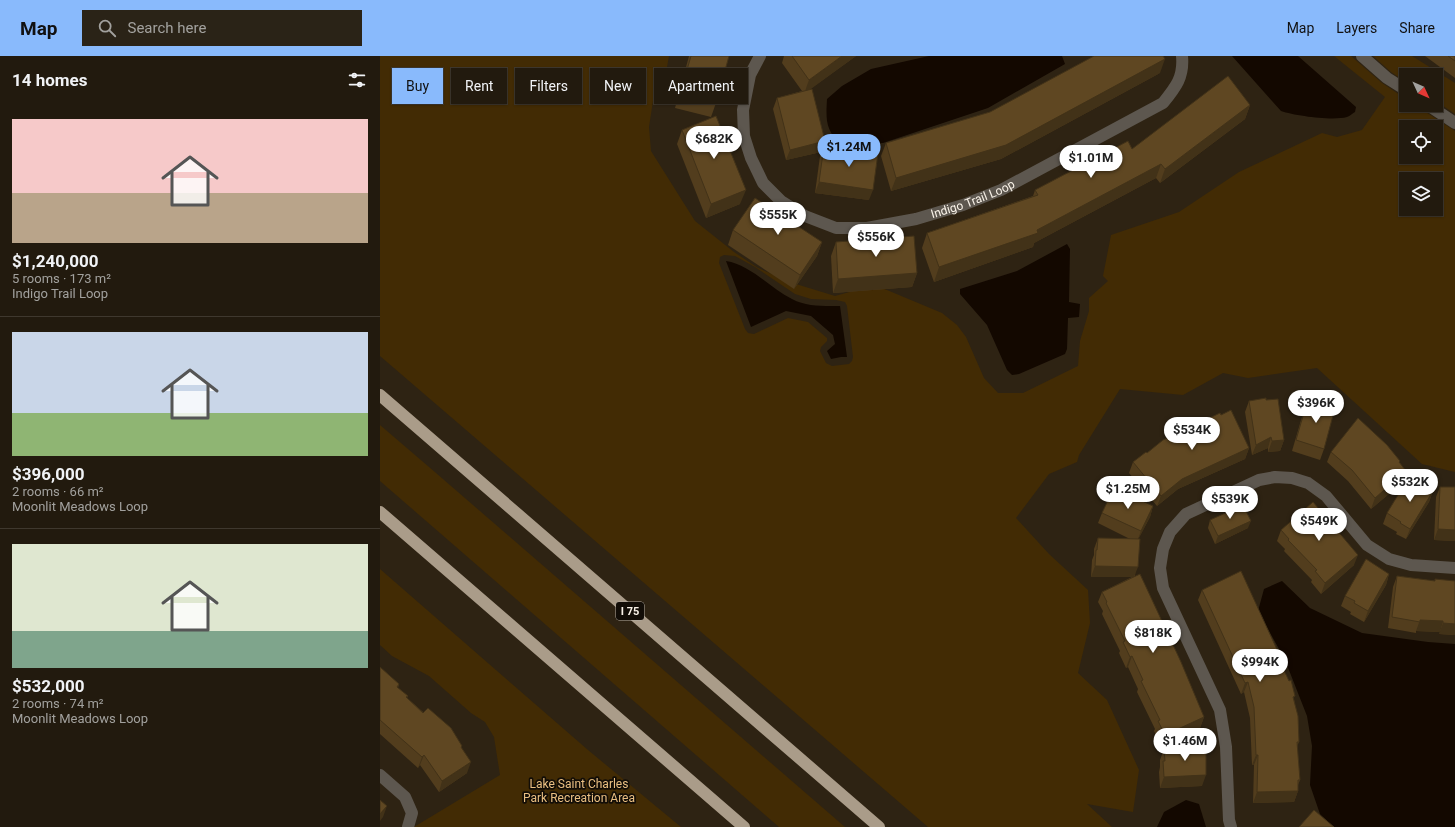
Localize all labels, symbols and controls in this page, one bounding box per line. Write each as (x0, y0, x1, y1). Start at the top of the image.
search box (82, 10, 362, 46)
text: Map (20, 17, 58, 40)
icon: search (96, 17, 118, 39)
text: Search here (128, 19, 206, 37)
text: Map (1287, 20, 1314, 36)
text: Layers (1336, 20, 1377, 36)
text: Share (1399, 20, 1435, 36)
chip: Buy (392, 68, 443, 104)
chip: Rent (451, 68, 507, 104)
chip: Filters (515, 68, 582, 104)
chip: New (590, 68, 646, 104)
chip: Apartment (654, 68, 748, 104)
north arrow (1399, 68, 1443, 112)
map controls (1399, 68, 1443, 216)
icon: filters (346, 69, 368, 91)
text: 14 homes (12, 70, 88, 90)
button: locate (1399, 120, 1443, 164)
pin: $682K (686, 126, 742, 160)
text: $682K (695, 131, 733, 146)
pin: $1.24M (816, 134, 882, 168)
text: $1.24M (827, 139, 872, 154)
icon: home (154, 145, 226, 217)
pin: $1.01M (1058, 145, 1124, 179)
text: $1.01M (1069, 150, 1114, 165)
button: layers (1399, 172, 1443, 216)
street label: Indigo Trail Loop (929, 177, 1017, 221)
pin: $555K (750, 202, 806, 236)
text: $555K (759, 207, 797, 222)
pin: $556K (848, 224, 904, 258)
text: $556K (857, 229, 895, 244)
text: $1,240,000 (12, 251, 98, 271)
text: 5 rooms · 173 m² (12, 271, 111, 286)
text: Indigo Trail Loop (12, 286, 108, 301)
icon: home (154, 358, 226, 430)
pin: $396K (1288, 390, 1344, 424)
text: $396K (1297, 395, 1335, 410)
pin: $534K (1164, 417, 1220, 451)
text: $534K (1173, 422, 1211, 437)
text: $396,000 (12, 464, 84, 484)
pin: $532K (1382, 469, 1438, 503)
text: $532K (1391, 474, 1429, 489)
pin: $1.25M (1095, 476, 1161, 510)
text: $1.25M (1106, 481, 1151, 496)
text: 2 rooms · 66 m² (12, 484, 104, 499)
pin: $539K (1202, 486, 1258, 520)
text: $539K (1211, 491, 1249, 506)
text: Moonlit Meadows Loop (12, 499, 148, 514)
pin: $549K (1291, 508, 1347, 542)
text: $549K (1300, 513, 1338, 528)
icon: home (154, 570, 226, 642)
road number: I 75 (616, 602, 644, 620)
pin: $818K (1125, 620, 1181, 654)
text: $818K (1134, 625, 1172, 640)
pin: $994K (1232, 649, 1288, 683)
text: $994K (1241, 654, 1279, 669)
text: $532,000 (12, 676, 84, 696)
text: 2 rooms · 74 m² (12, 696, 104, 711)
text: Moonlit Meadows Loop (12, 711, 148, 726)
pin: $1.46M (1152, 728, 1218, 762)
text: $1.46M (1163, 733, 1208, 748)
park label: Lake Saint Charles Park Recreation Area (523, 777, 635, 805)

